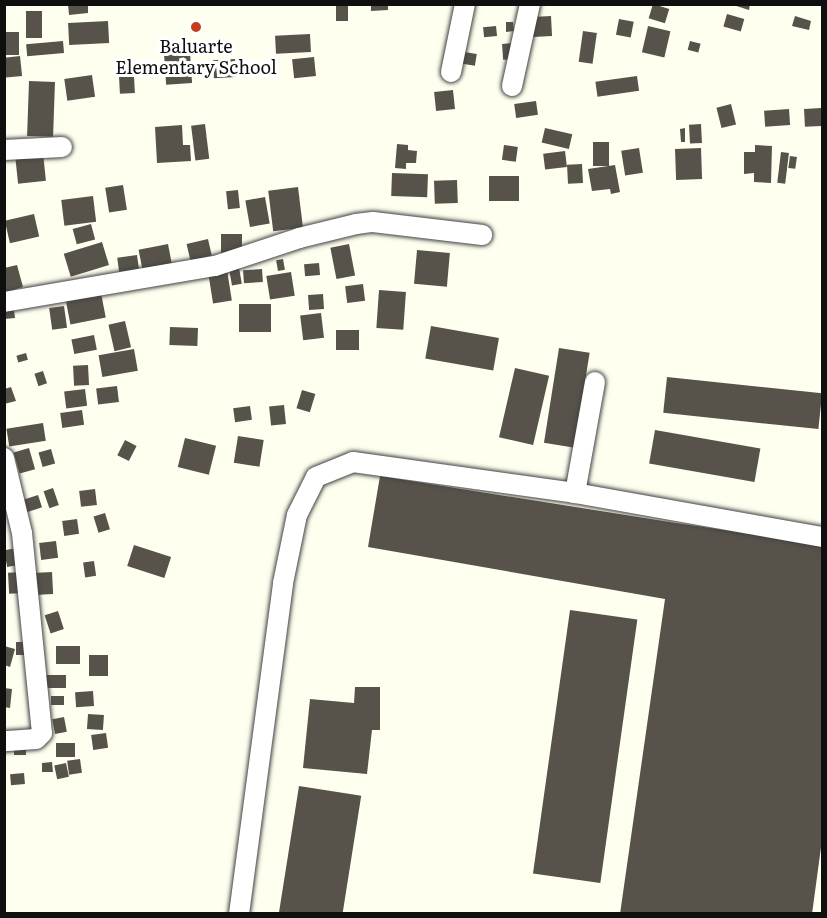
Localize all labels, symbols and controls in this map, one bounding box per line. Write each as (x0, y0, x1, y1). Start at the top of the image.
marker: Baluarte Elementary School (189, 20, 203, 34)
place label: Baluarte Elementary School (115, 36, 277, 78)

